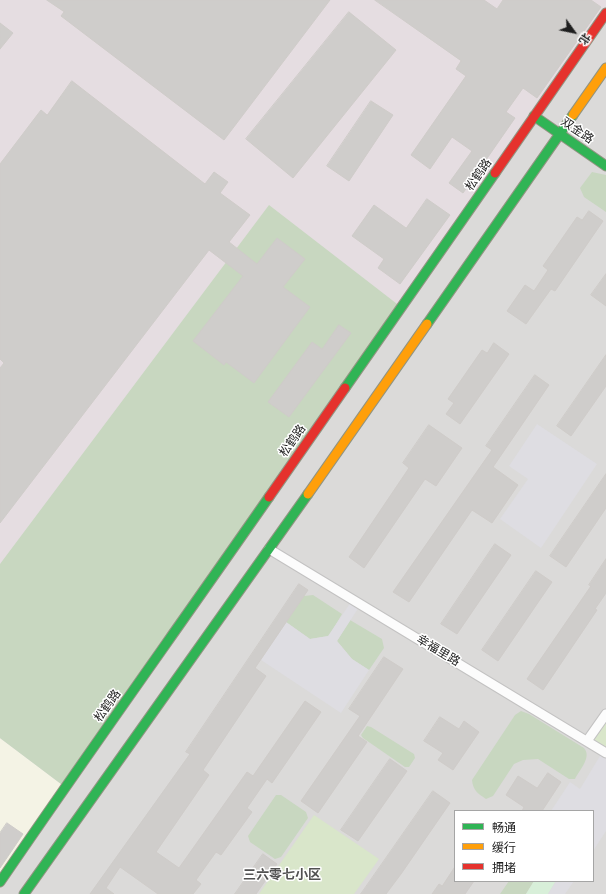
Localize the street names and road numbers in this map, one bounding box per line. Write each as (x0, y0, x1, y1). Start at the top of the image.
street label: 双金路 (558, 115, 596, 147)
street label: 松鹤路 (463, 156, 495, 194)
street label: 松鹤路 (277, 422, 309, 460)
street label: 幸福里路 (414, 632, 462, 670)
street label: 松鹤路 (92, 687, 124, 725)

